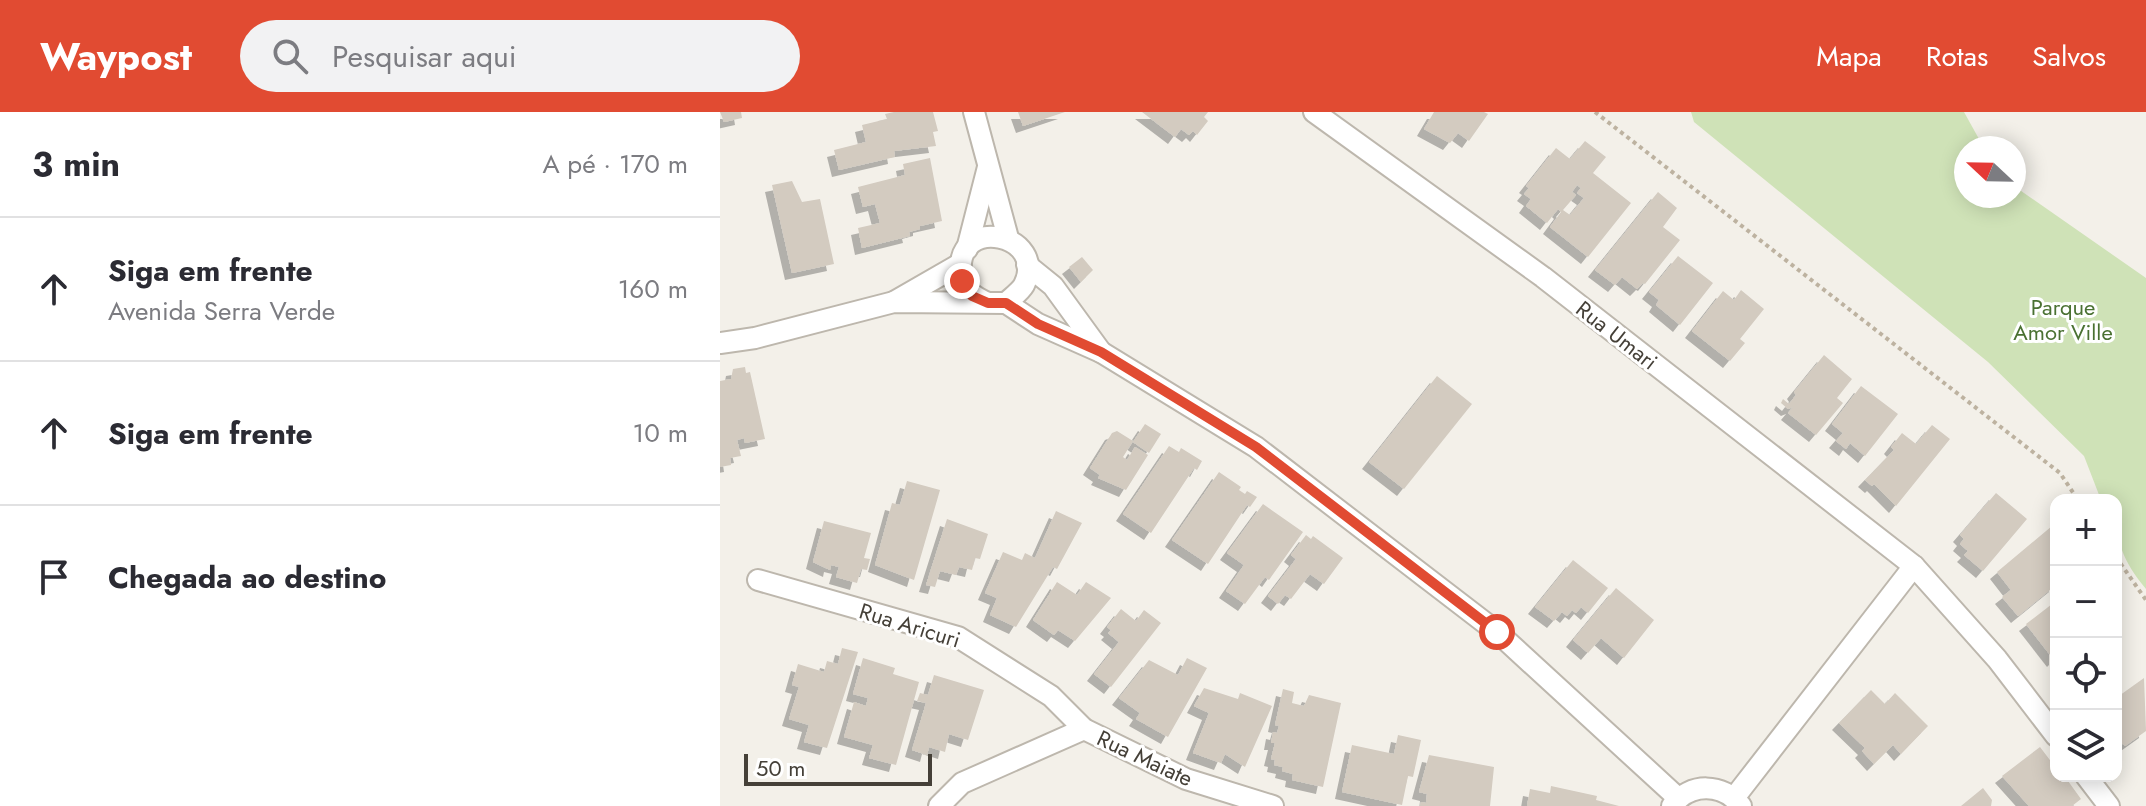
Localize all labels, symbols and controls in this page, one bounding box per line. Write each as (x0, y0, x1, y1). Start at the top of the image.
search box (240, 20, 800, 92)
text: Waypost (40, 29, 192, 84)
icon: search (268, 34, 312, 78)
text: Pesquisar aqui (332, 35, 517, 78)
text: Mapa (1816, 36, 1882, 77)
text: Rotas (1926, 36, 1988, 77)
text: Salvos (2032, 36, 2106, 77)
north arrow (1954, 136, 2026, 208)
text: 3 min (32, 140, 120, 189)
text: A pé · 170 m (542, 145, 688, 183)
text: Siga em frente (108, 249, 313, 292)
route end (944, 263, 980, 299)
icon: ahead (32, 267, 76, 311)
text: 160 m (618, 270, 688, 308)
park label: Parque Amor Ville (2013, 291, 2113, 348)
text: Avenida Serra Verde (108, 292, 335, 330)
street label: Rua Umari (1569, 293, 1665, 377)
icon: ahead (32, 411, 76, 455)
text: Siga em frente (108, 412, 313, 455)
text: 10 m (633, 414, 688, 452)
map controls (2050, 494, 2122, 782)
button: + (2050, 494, 2122, 566)
icon: arrive (32, 555, 76, 599)
text: Chegada ao destino (108, 556, 386, 599)
button: − (2050, 566, 2122, 638)
street label: Rua Aricuri (856, 594, 964, 656)
route start (1479, 614, 1515, 650)
button: locate (2050, 638, 2122, 710)
button: layers (2050, 710, 2122, 782)
street label: Rua Maiate (1092, 722, 1198, 794)
scale bar (744, 750, 932, 786)
text: 50 m (756, 752, 805, 784)

